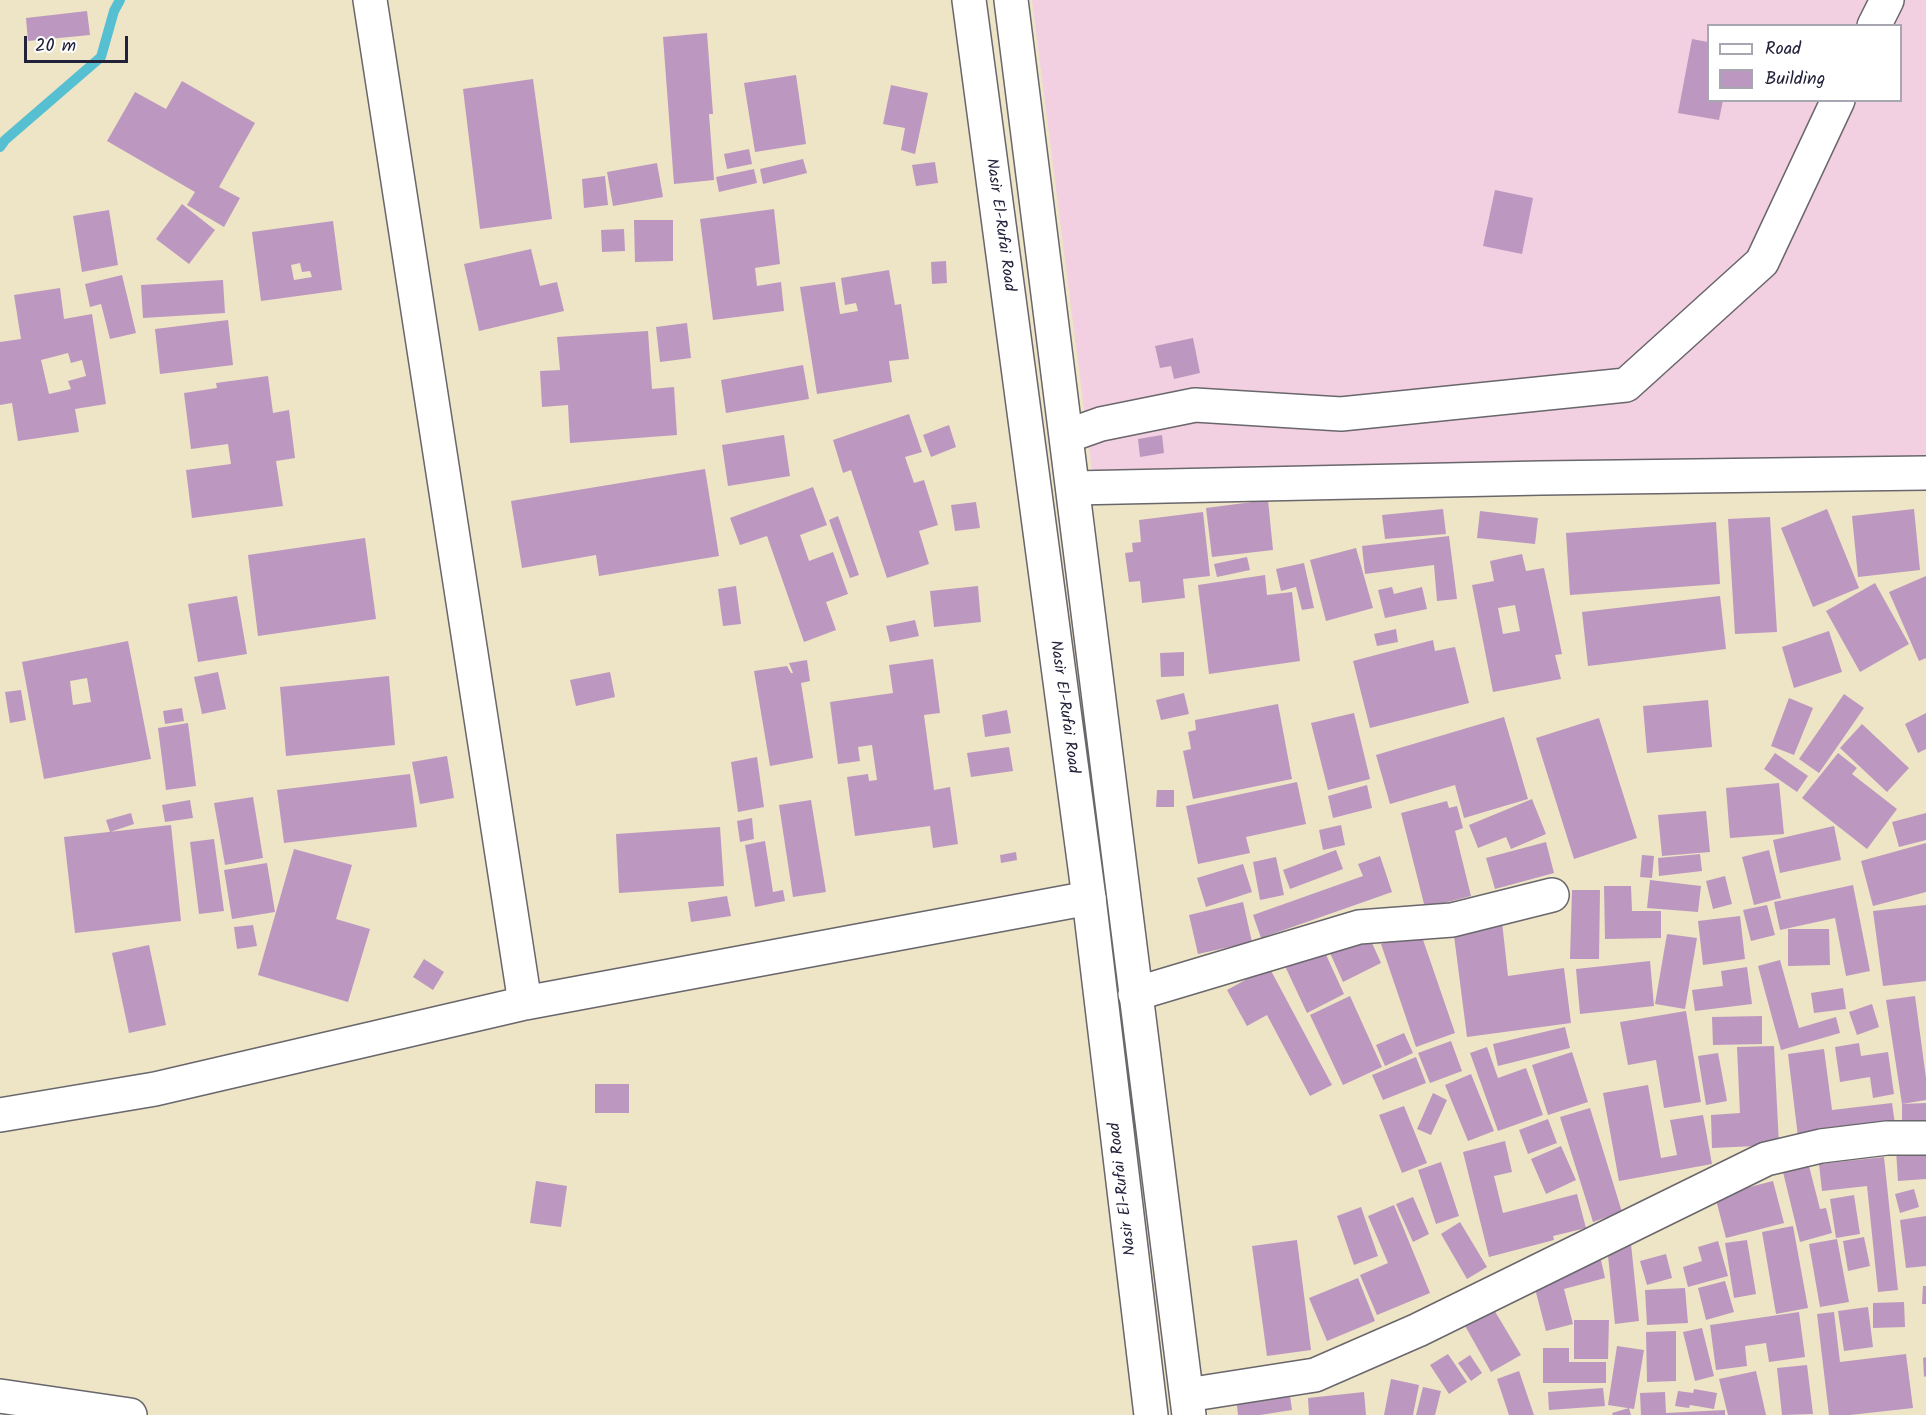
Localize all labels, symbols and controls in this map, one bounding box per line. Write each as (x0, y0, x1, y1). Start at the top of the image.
scale bar (27, 24, 130, 62)
legend (1707, 24, 1902, 102)
text: 20 m (35, 32, 76, 61)
text: Road (1765, 35, 1801, 64)
text: Building (1765, 65, 1825, 94)
street label: Nasir El-Rufai Road (980, 157, 1018, 293)
street label: Nasir El-Rufai Road (1044, 639, 1082, 775)
street label: Nasir El-Rufai Road (1106, 1121, 1142, 1257)

